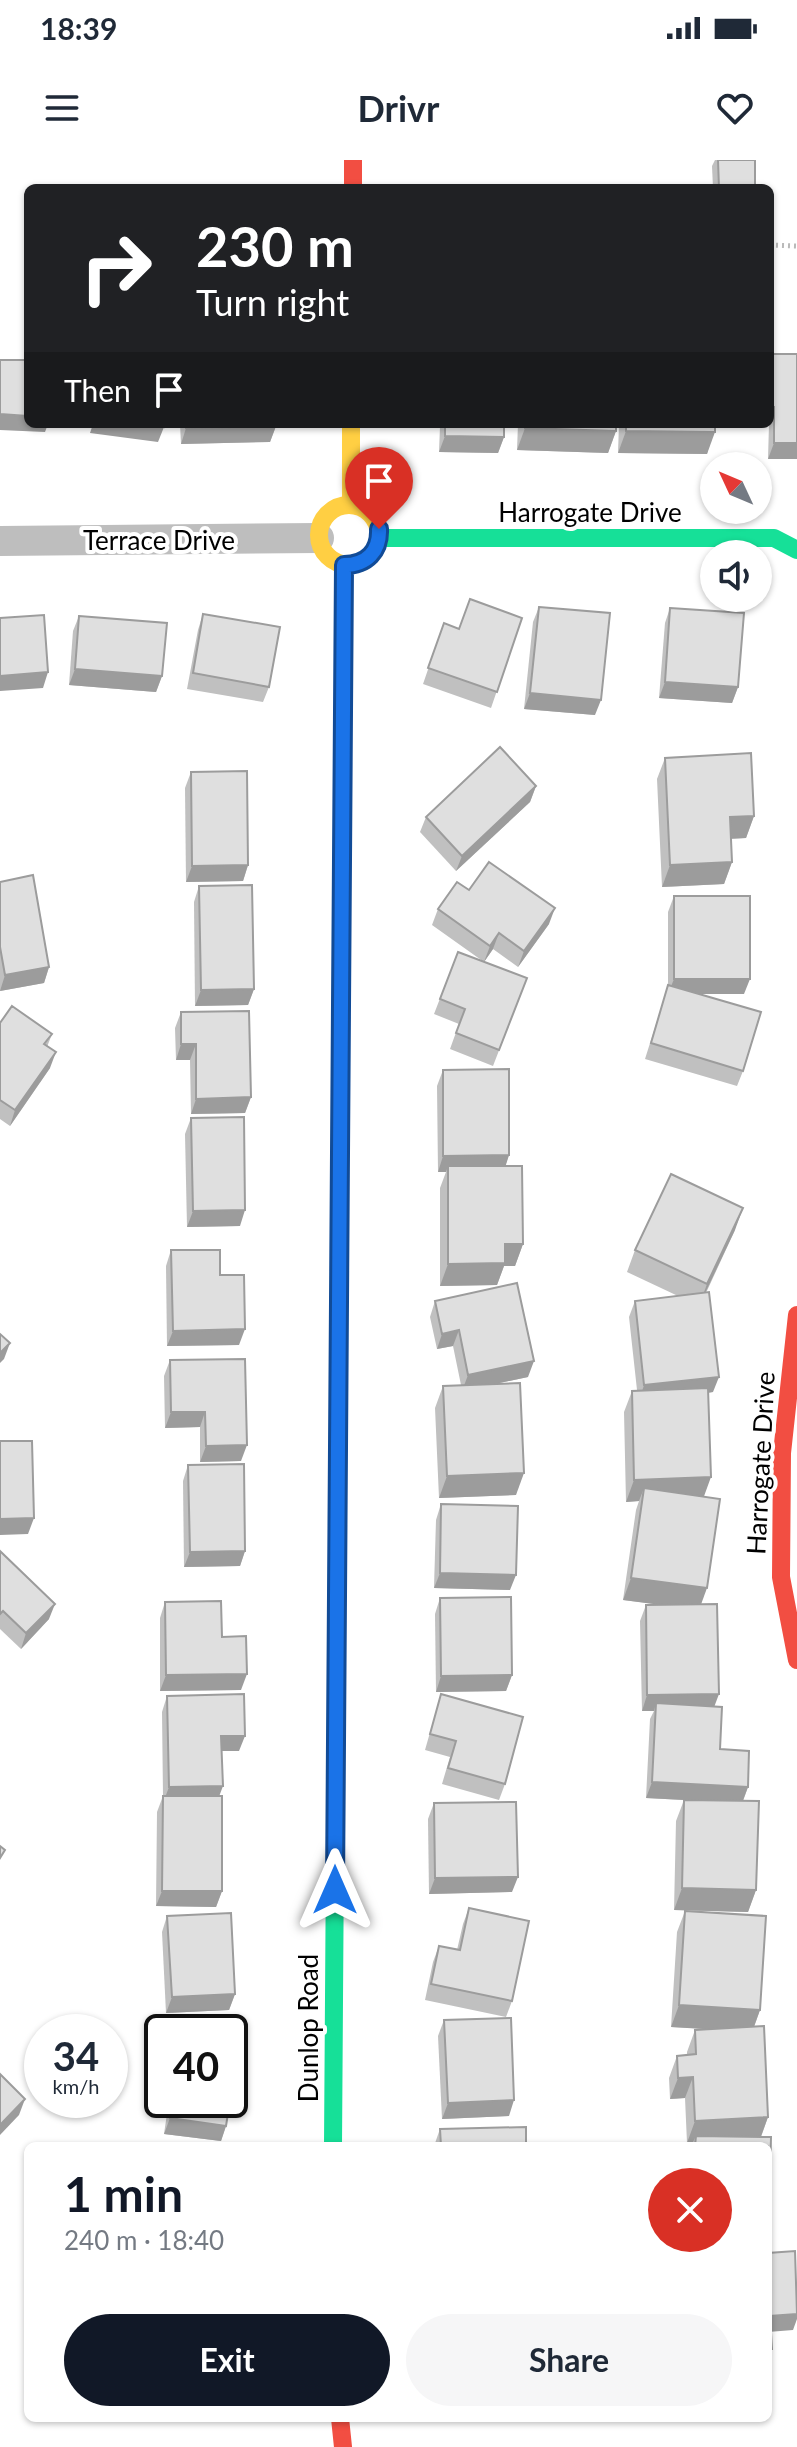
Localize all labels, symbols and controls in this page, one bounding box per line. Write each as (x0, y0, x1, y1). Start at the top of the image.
text: 18:39 (40, 10, 117, 46)
icon: menu (40, 86, 84, 130)
text: Drivr (357, 86, 440, 130)
icon: heart (713, 86, 757, 130)
text: 230 m (196, 212, 354, 279)
icon: right (64, 216, 168, 320)
text: Turn right (196, 280, 349, 324)
icon: arrive (147, 368, 191, 412)
text: Then (64, 372, 131, 408)
pin (345, 447, 413, 529)
north arrow (700, 452, 772, 524)
map controls (700, 452, 772, 612)
icon: arrive (357, 459, 401, 503)
street label: Harrogate Drive (498, 496, 682, 528)
street label: Terrace Drive (83, 524, 235, 556)
button: sound (700, 540, 772, 612)
street label: Harrogate Drive (739, 1371, 781, 1555)
position arrow (293, 1848, 377, 1932)
street label: Dunlop Road (292, 1954, 324, 2102)
speed limit sign: 40 (144, 2014, 248, 2118)
text: 34 (53, 2032, 99, 2080)
text: km/h (53, 2074, 99, 2098)
text: 1 min (64, 2165, 183, 2222)
button: close (648, 2168, 732, 2252)
text: 240 m · 18:40 (64, 2224, 224, 2256)
button: Exit (64, 2314, 390, 2406)
button: Share (406, 2314, 732, 2406)

